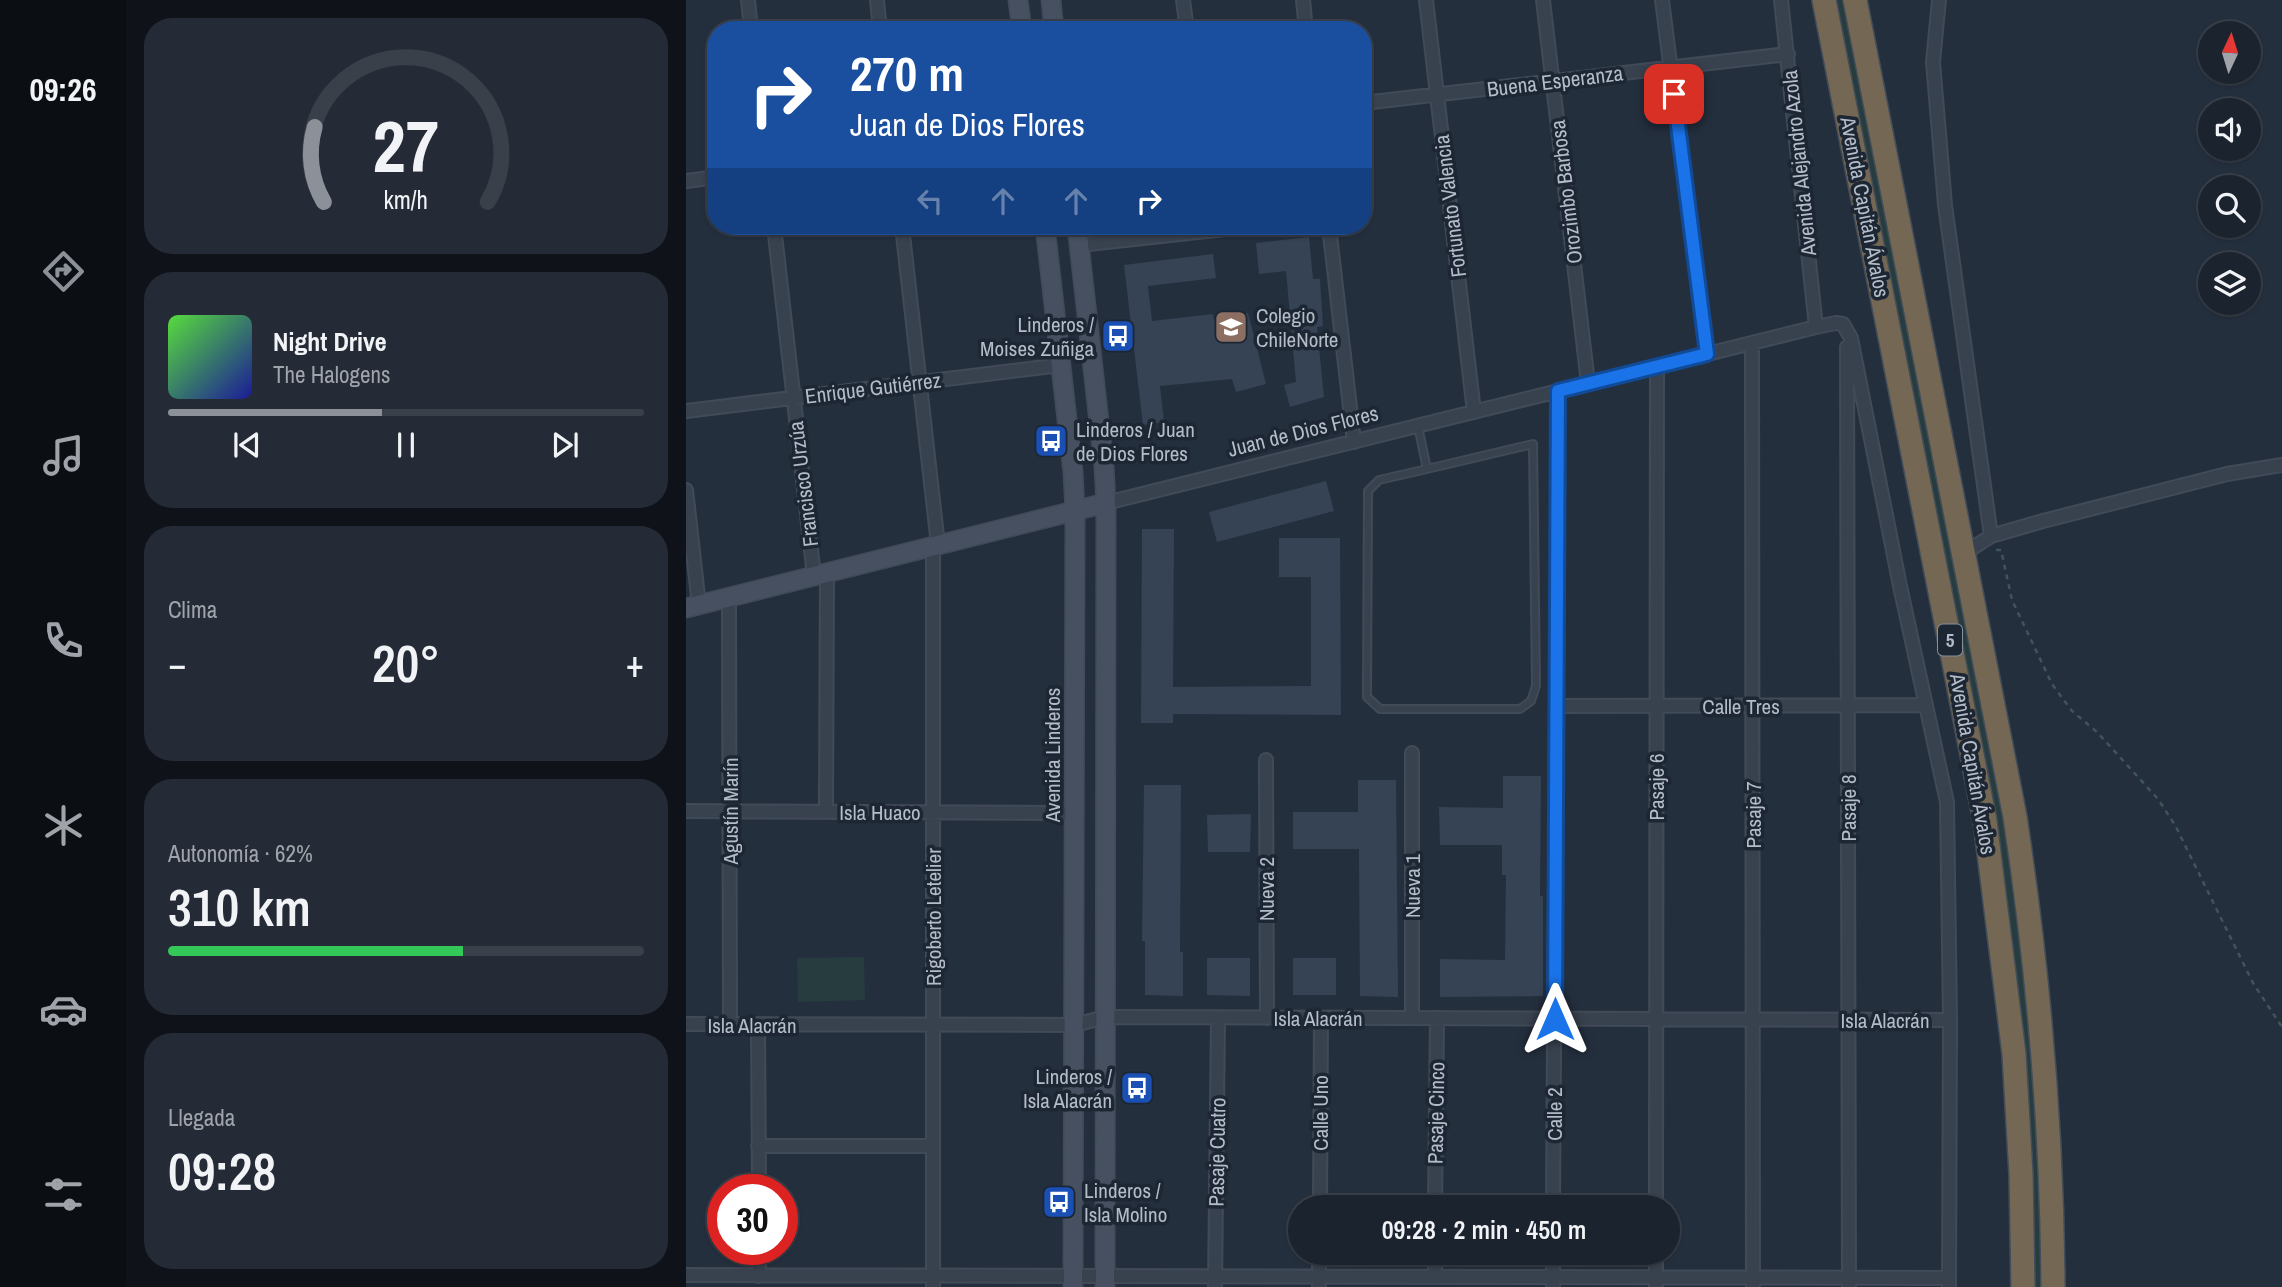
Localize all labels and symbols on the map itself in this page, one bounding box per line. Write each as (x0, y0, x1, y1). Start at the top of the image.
north arrow (2198, 21, 2261, 84)
street label: Buena Esperanza (1485, 58, 1625, 104)
pin (1644, 64, 1704, 124)
street label: Avenida Alejandro Azola (1775, 68, 1823, 258)
street label: Avenida Capitán Ávalos (1833, 113, 1897, 300)
street label: Orozimbo Barbosa (1543, 118, 1589, 265)
street label: Fortunato Valencia (1427, 133, 1473, 279)
place label: Colegio ChileNorte (1256, 301, 1338, 354)
school or university icon: Colegio ChileNorte (1212, 308, 1250, 346)
place label: Linderos / Moises Zuñiga (980, 310, 1094, 363)
bus stop icon: Linderos / Moises Zuñiga (1099, 317, 1137, 355)
street label: Enrique Gutiérrez (803, 365, 943, 411)
street label: Juan de Dios Flores (1225, 398, 1381, 464)
place label: Linderos / Juan de Dios Flores (1076, 415, 1195, 468)
street label: Francisco Urzúa (781, 419, 825, 548)
bus stop icon: Linderos / Juan de Dios Flores (1032, 422, 1070, 460)
road number: 5 (1938, 624, 1962, 656)
street label: Avenida Capitán Ávalos (1943, 670, 2003, 857)
street label: Avenida Linderos (1038, 688, 1067, 823)
street label: Calle Tres (1702, 692, 1780, 721)
street label: Pasaje 6 (1642, 753, 1671, 821)
street label: Agustín Marín (716, 757, 745, 866)
street label: Pasaje 8 (1834, 774, 1863, 842)
street label: Pasaje 7 (1739, 781, 1768, 849)
street label: Isla Huaco (839, 798, 921, 827)
street label: Rigoberto Letelier (919, 848, 948, 986)
street label: Nueva 1 (1398, 854, 1427, 918)
street label: Nueva 2 (1252, 857, 1281, 921)
position arrow (1518, 982, 1592, 1056)
street label: Isla Alacrán (1273, 1004, 1363, 1033)
street label: Isla Alacrán (1840, 1006, 1930, 1035)
street label: Isla Alacrán (707, 1011, 797, 1040)
place label: Linderos / Isla Alacrán (1023, 1062, 1112, 1115)
street label: Pasaje Cinco (1421, 1062, 1451, 1164)
bus stop icon: Linderos / Isla Alacrán (1118, 1069, 1156, 1107)
street label: Calle Uno (1306, 1075, 1335, 1151)
street label: Calle 2 (1540, 1087, 1569, 1141)
street label: Pasaje Cuatro (1202, 1097, 1232, 1207)
speed limit sign: 30 (707, 1174, 798, 1265)
place label: Linderos / Isla Molino (1084, 1176, 1167, 1229)
bus stop icon: Linderos / Isla Molino (1040, 1183, 1078, 1221)

